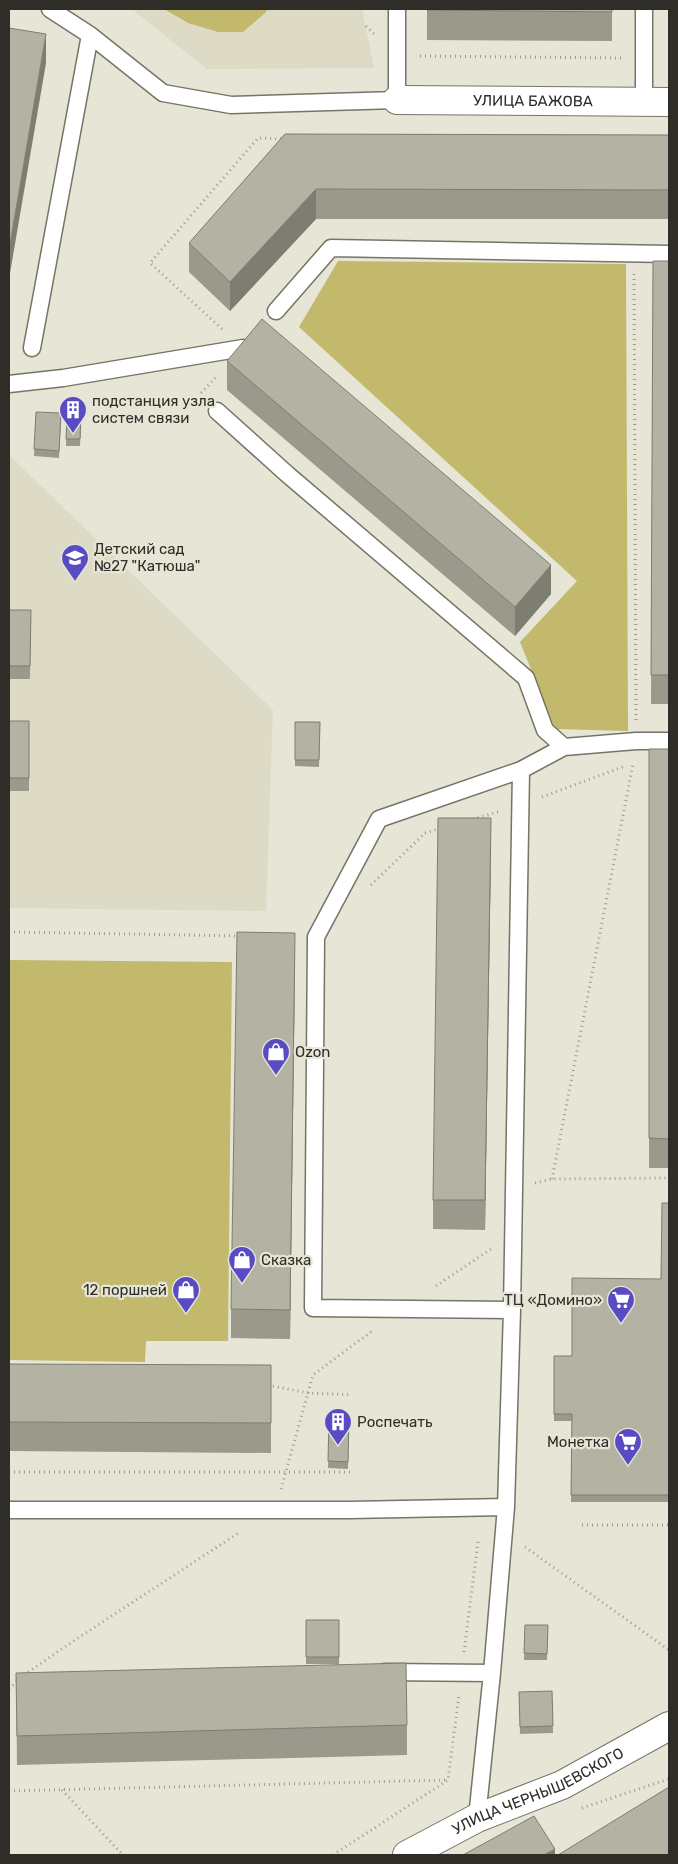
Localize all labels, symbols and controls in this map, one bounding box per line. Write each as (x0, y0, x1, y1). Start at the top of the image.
street label: УЛИЦА БАЖОВА (473, 92, 593, 110)
place label: подстанция узла систем связи (92, 392, 215, 427)
building icon: подстанция узла систем связи (58, 395, 88, 434)
place label: Детский сад №27 "Катюша" (94, 540, 200, 575)
school or university icon: Детский сад №27 "Катюша" (60, 543, 90, 582)
shop icon: Ozon (261, 1037, 291, 1076)
place label: Ozon (295, 1043, 330, 1061)
shop icon: Сказка (227, 1245, 257, 1284)
place label: Сказка (261, 1251, 311, 1269)
shop icon: 12 поршней (171, 1275, 201, 1314)
place label: 12 поршней (83, 1281, 167, 1299)
supermarket icon: ТЦ «Домино» (606, 1285, 636, 1324)
place label: ТЦ «Домино» (504, 1291, 602, 1309)
building icon: Роспечать (323, 1407, 353, 1446)
place label: Роспечать (357, 1413, 433, 1431)
supermarket icon: Монетка (613, 1427, 643, 1466)
place label: Монетка (547, 1433, 609, 1451)
street label: УЛИЦА ЧЕРНЫШЕВСКОГО (449, 1744, 627, 1838)

